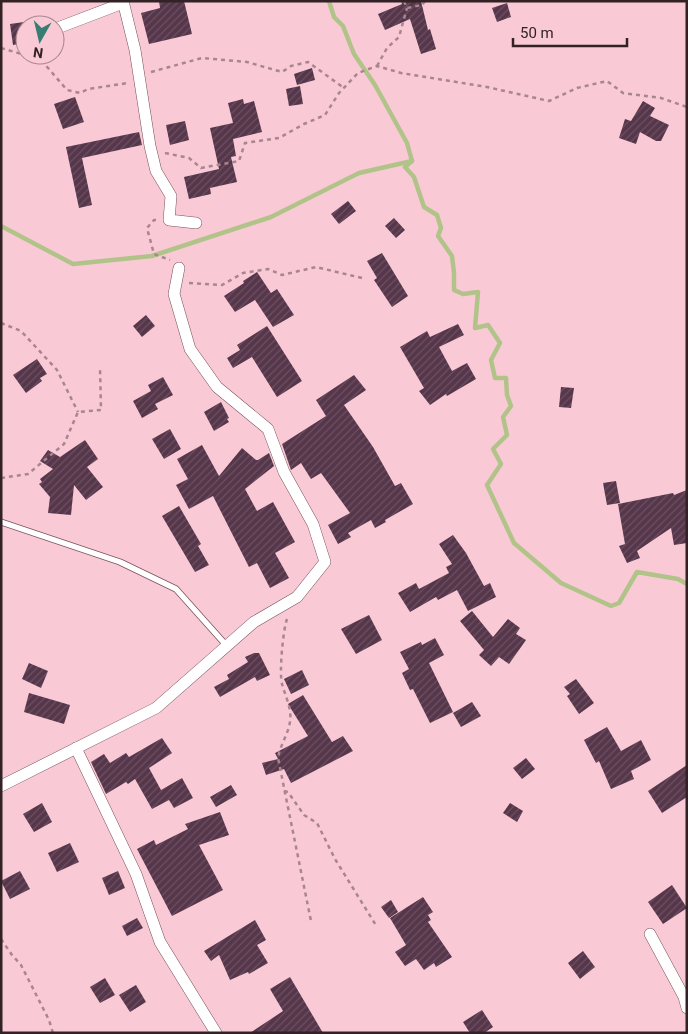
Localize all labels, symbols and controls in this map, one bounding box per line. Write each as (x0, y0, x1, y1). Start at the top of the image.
north arrow (15, 15, 65, 65)
scale bar (513, 15, 627, 47)
text: 50 m (520, 24, 554, 42)
text: N (32, 44, 44, 61)

